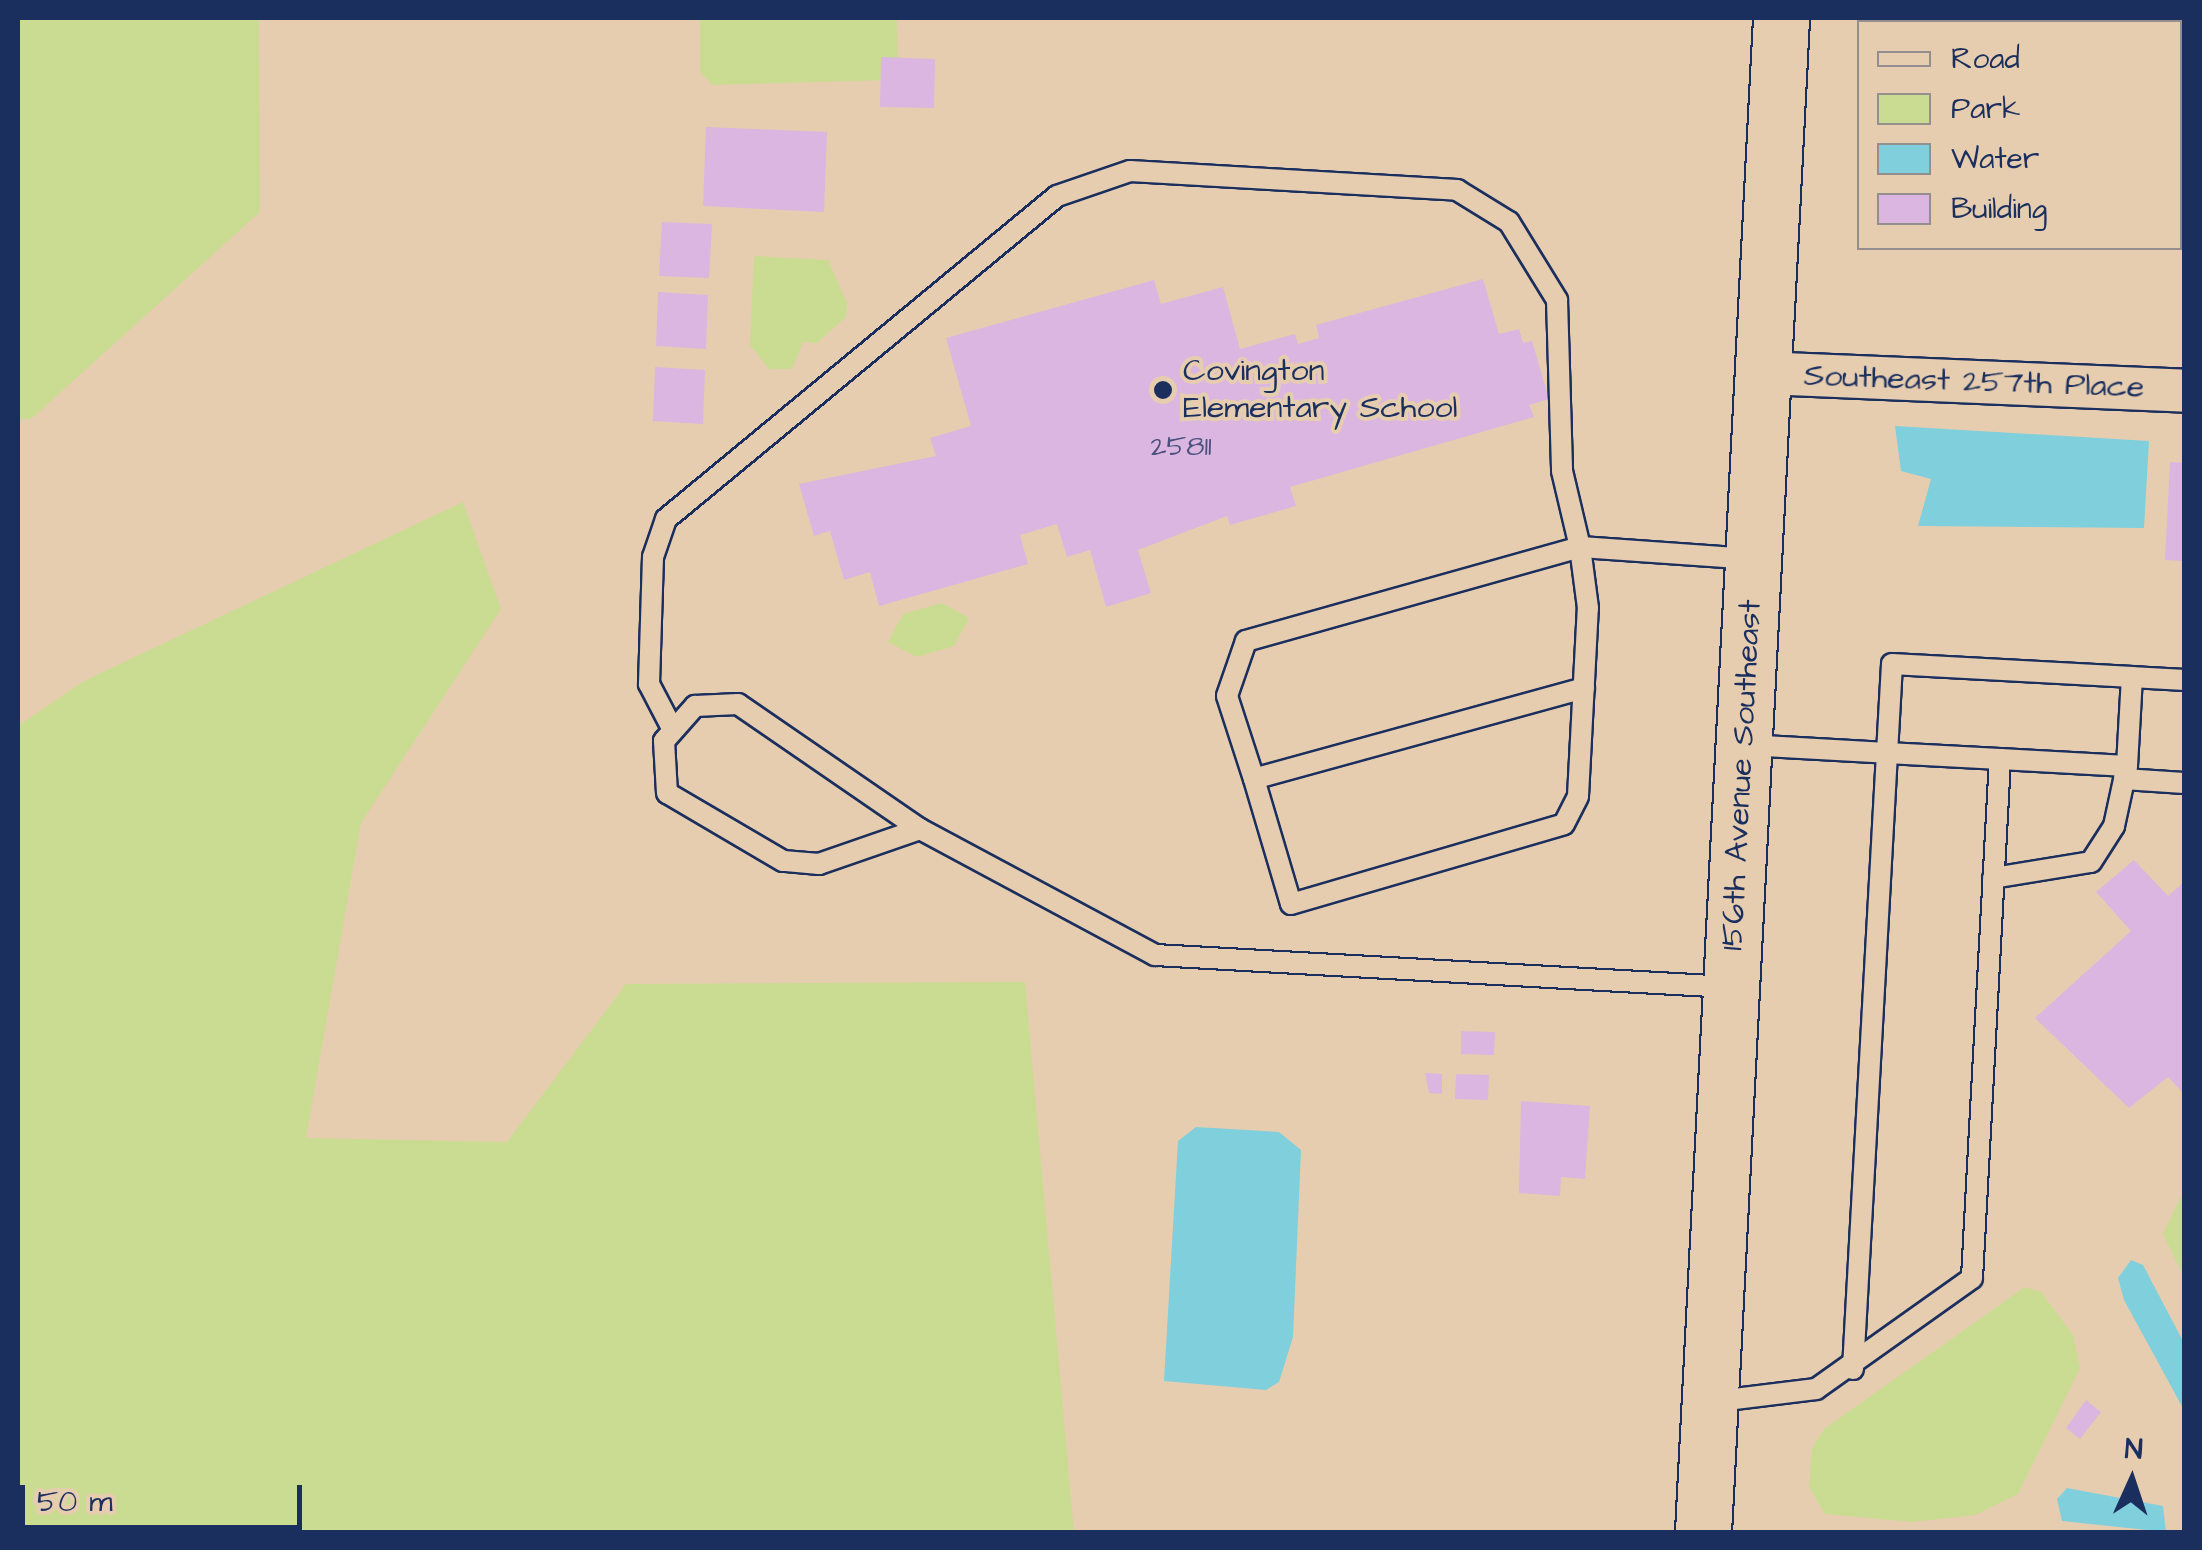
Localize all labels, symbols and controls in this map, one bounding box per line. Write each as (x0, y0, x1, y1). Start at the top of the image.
legend (1857, 20, 2182, 250)
text: Road (1951, 38, 2020, 80)
text: Park (1951, 88, 2020, 130)
text: Water (1951, 138, 2039, 180)
text: Building (1951, 188, 2047, 230)
place label: Covington Elementary School (1183, 353, 1457, 428)
street label: Southeast 257th Place (1803, 357, 2145, 407)
marker: Covington Elementary School (1152, 379, 1174, 401)
house number: 25811 (1150, 430, 1212, 464)
street label: 156th Avenue Southeast (1714, 599, 1770, 951)
north arrow (2082, 1430, 2182, 1530)
text: N (2124, 1430, 2143, 1469)
scale bar (25, 1465, 308, 1527)
text: 50 m (37, 1481, 113, 1523)

